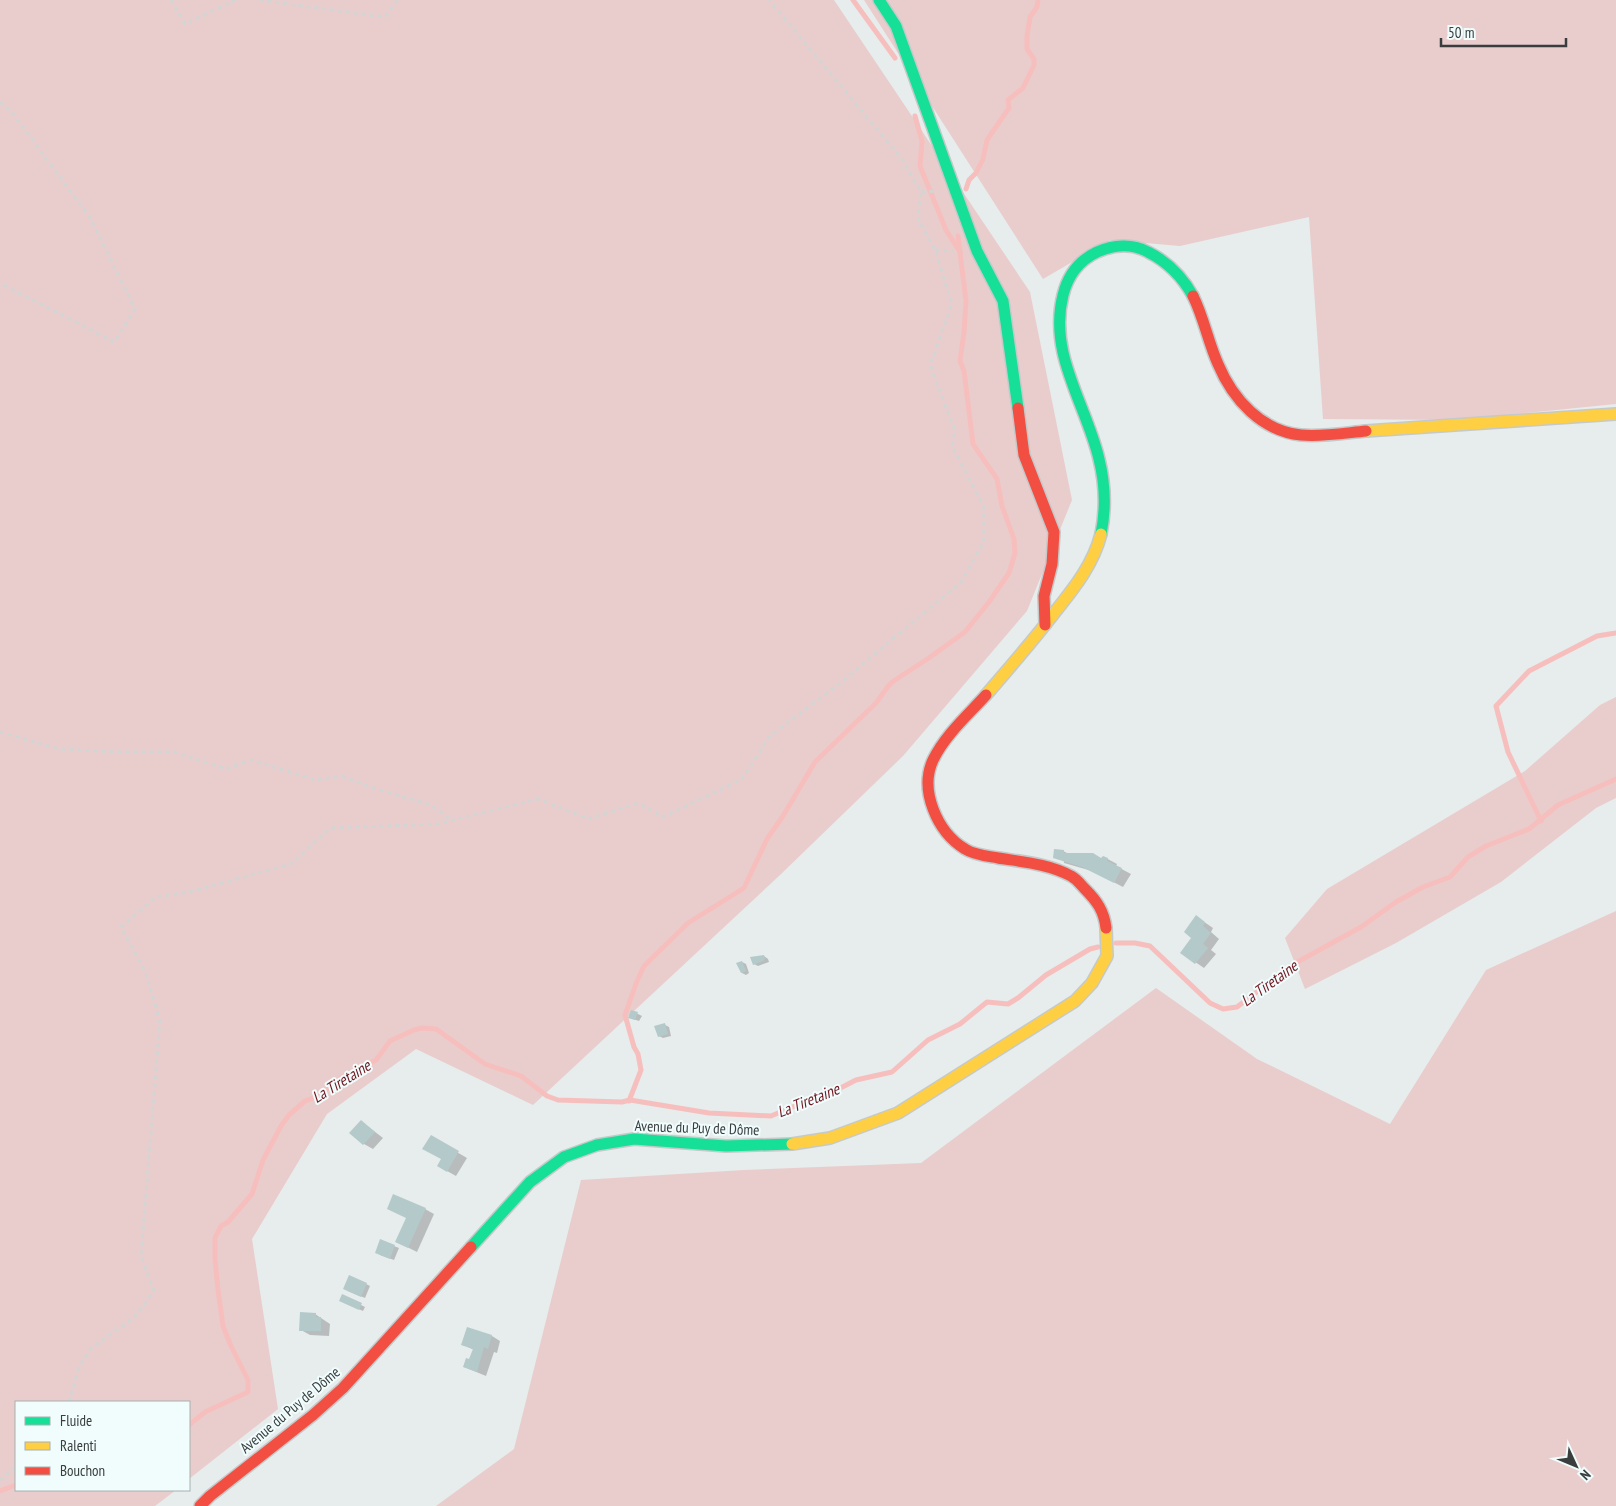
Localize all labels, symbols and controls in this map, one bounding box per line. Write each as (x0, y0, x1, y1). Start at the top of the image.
scale bar (1441, 15, 1566, 47)
text: 50 m (1448, 23, 1474, 42)
water label: La Tiretaine (1237, 955, 1302, 1010)
water label: La Tiretaine (308, 1054, 375, 1107)
water label: La Tiretaine (774, 1078, 843, 1122)
street label: Avenue du Puy de Dôme (634, 1116, 760, 1139)
street label: Avenue du Puy de Dôme (236, 1362, 344, 1457)
legend (15, 1401, 190, 1491)
text: Fluide (60, 1411, 92, 1430)
text: Ralenti (60, 1436, 97, 1455)
north arrow (1551, 1441, 1601, 1491)
text: Bouchon (60, 1461, 105, 1480)
text: N (1576, 1466, 1594, 1484)

